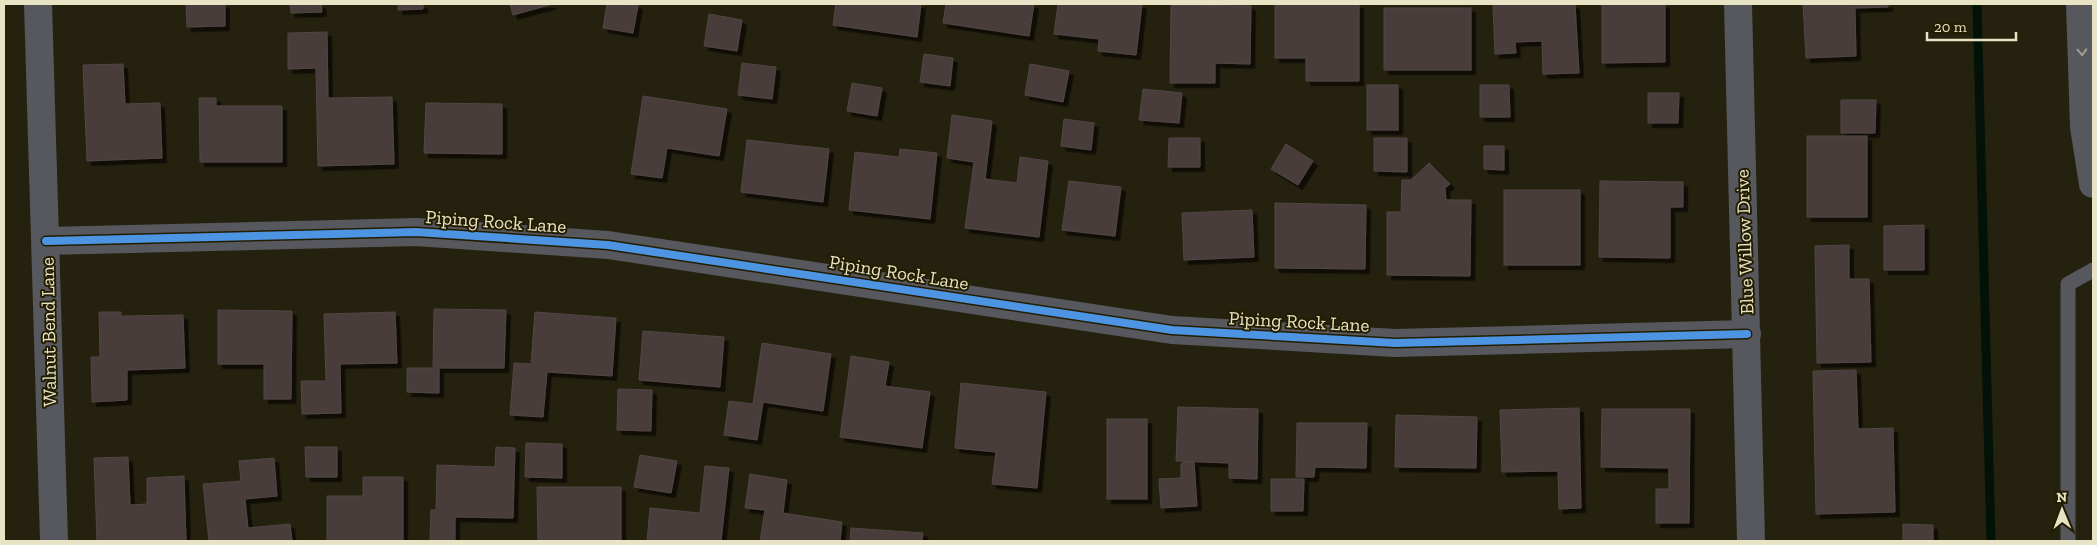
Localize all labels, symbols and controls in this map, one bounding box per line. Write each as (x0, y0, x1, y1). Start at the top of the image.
scale bar (1927, 10, 2016, 42)
text: 20 m (1934, 18, 1967, 36)
one-way arrow (2076, 49, 2087, 57)
street label: Blue Willow Drive (1730, 169, 1759, 315)
street label: Piping Rock Lane (425, 205, 567, 238)
street label: Piping Rock Lane (827, 250, 971, 295)
street label: Walnut Bend Lane (36, 257, 61, 407)
street label: Piping Rock Lane (1228, 306, 1370, 337)
north arrow (2037, 485, 2087, 535)
text: N (2056, 489, 2068, 506)

